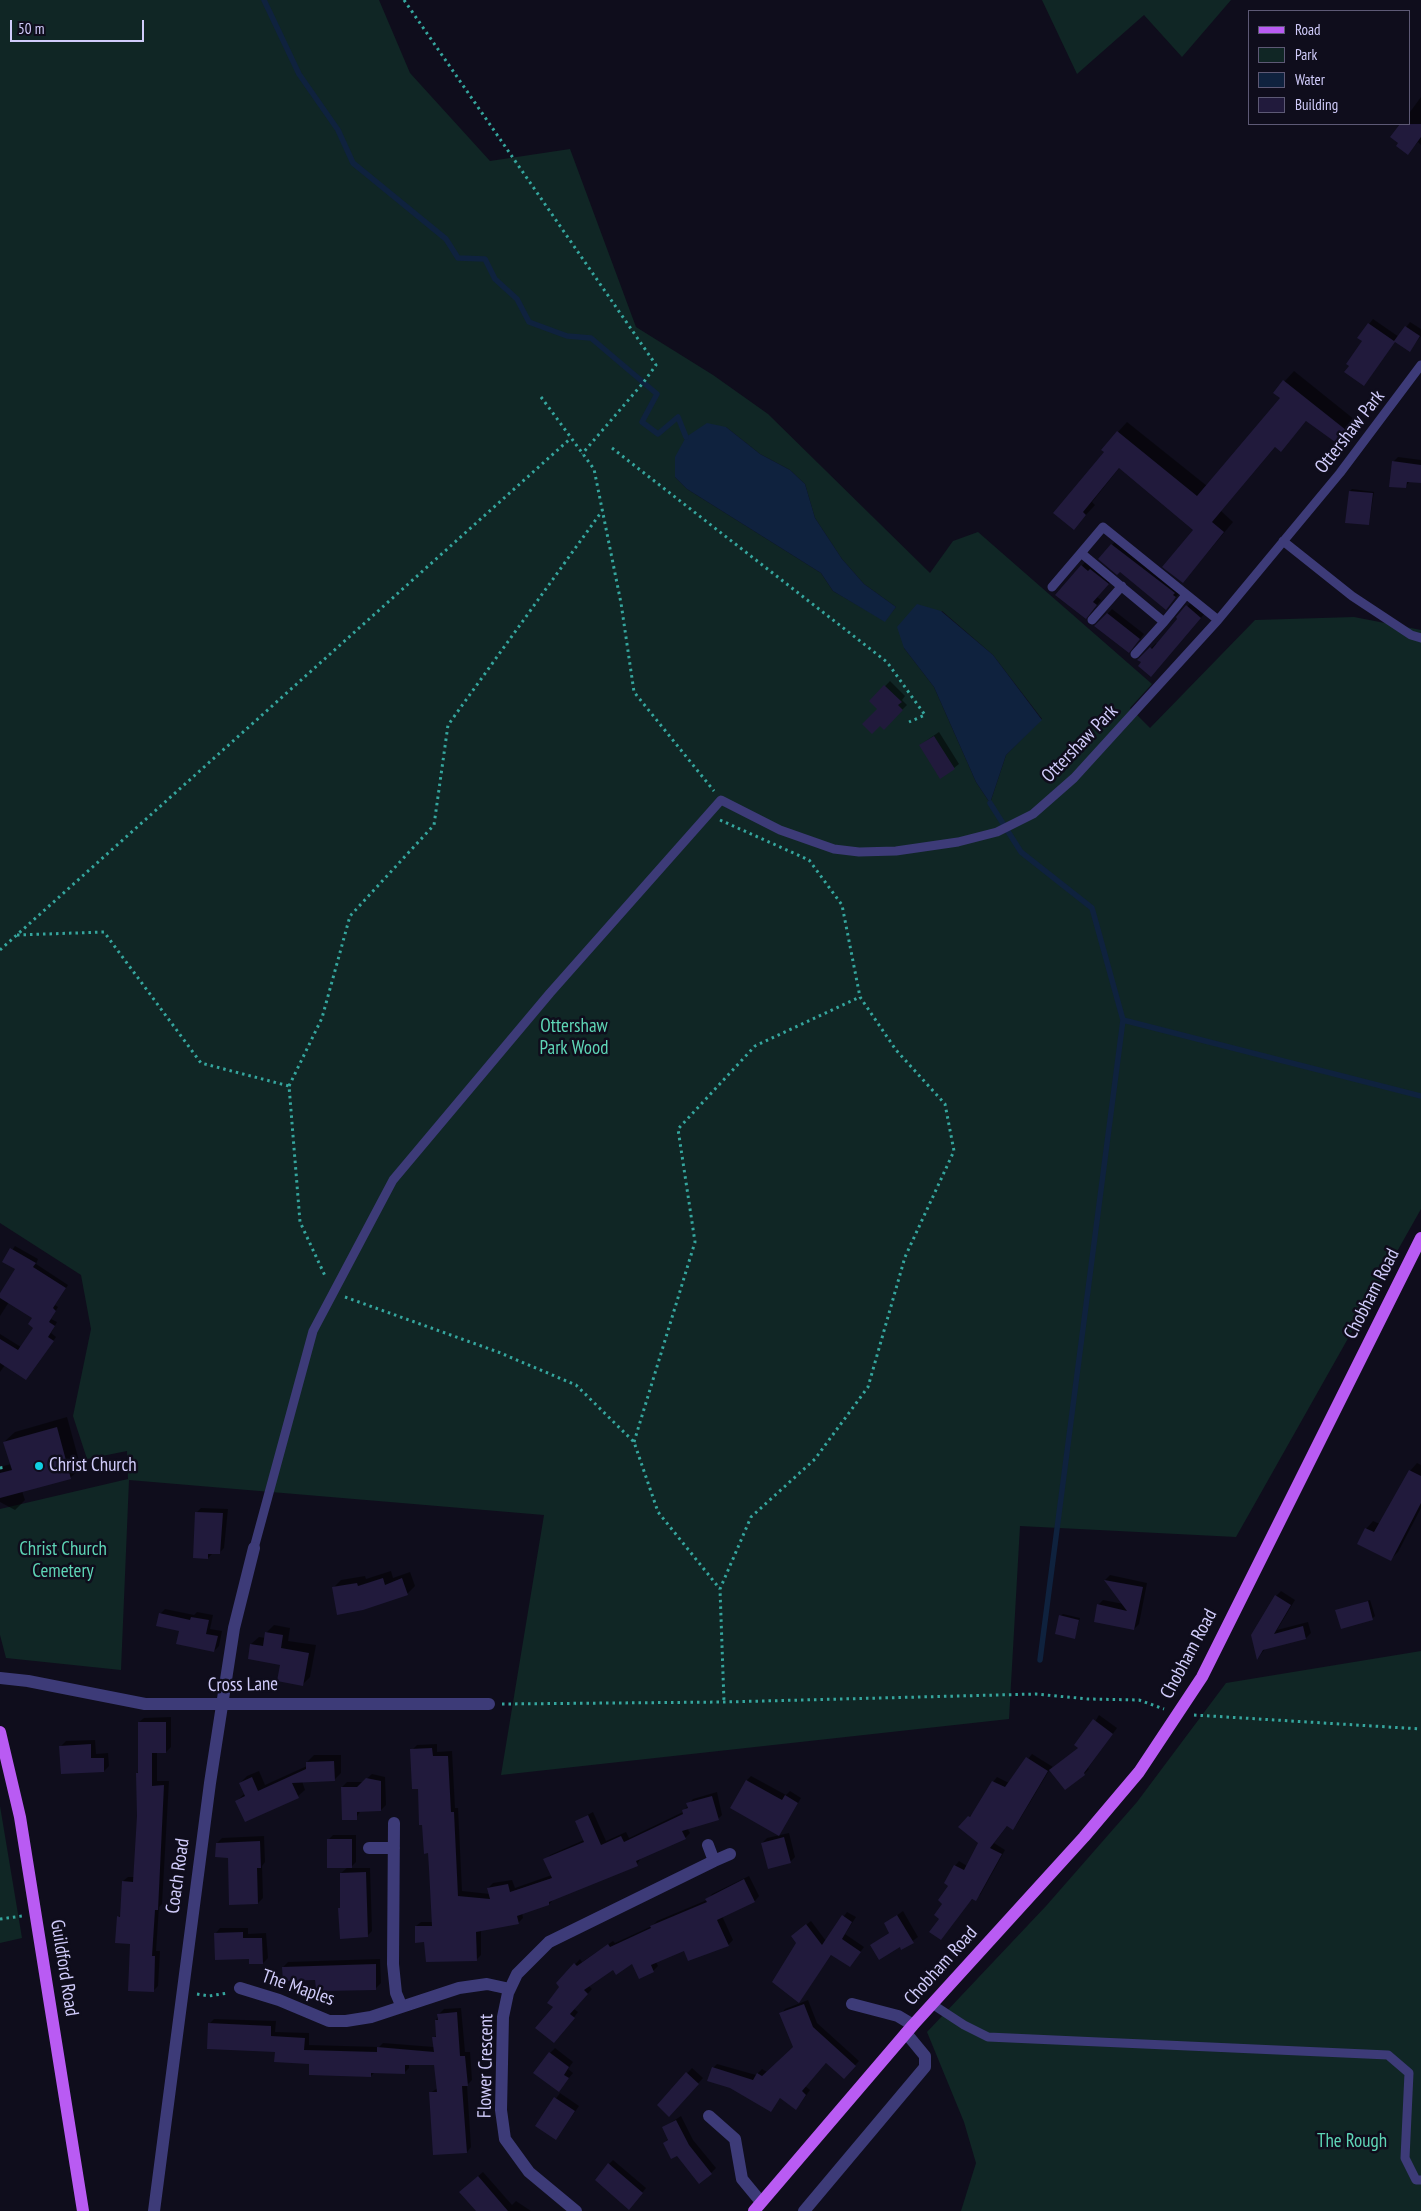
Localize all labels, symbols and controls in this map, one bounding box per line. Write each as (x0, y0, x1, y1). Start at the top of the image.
scale bar (12, 10, 146, 42)
legend (1248, 10, 1411, 125)
text: 50 m (18, 19, 44, 38)
text: Road (1295, 20, 1321, 39)
text: Park (1295, 45, 1317, 64)
text: Water (1295, 70, 1325, 89)
text: Building (1295, 95, 1338, 114)
street label: Ottershaw Park (1310, 386, 1390, 478)
street label: Ottershaw Park (1037, 700, 1123, 788)
park label: Ottershaw Park Wood (540, 1016, 608, 1060)
street label: Chobham Road (1340, 1245, 1404, 1343)
place label: Christ Church (49, 1455, 137, 1477)
marker: Christ Church (33, 1460, 45, 1472)
park label: Christ Church Cemetery (19, 1539, 107, 1583)
street label: Chobham Road (1156, 1605, 1222, 1703)
street label: Cross Lane (208, 1673, 278, 1697)
street label: Coach Road (161, 1837, 195, 1915)
street label: Guildford Road (45, 1918, 83, 2018)
street label: Chobham Road (900, 1922, 982, 2010)
street label: The Maples (259, 1965, 337, 2011)
street label: Flower Crescent (474, 2014, 498, 2118)
park label: The Rough (1317, 2131, 1387, 2153)

